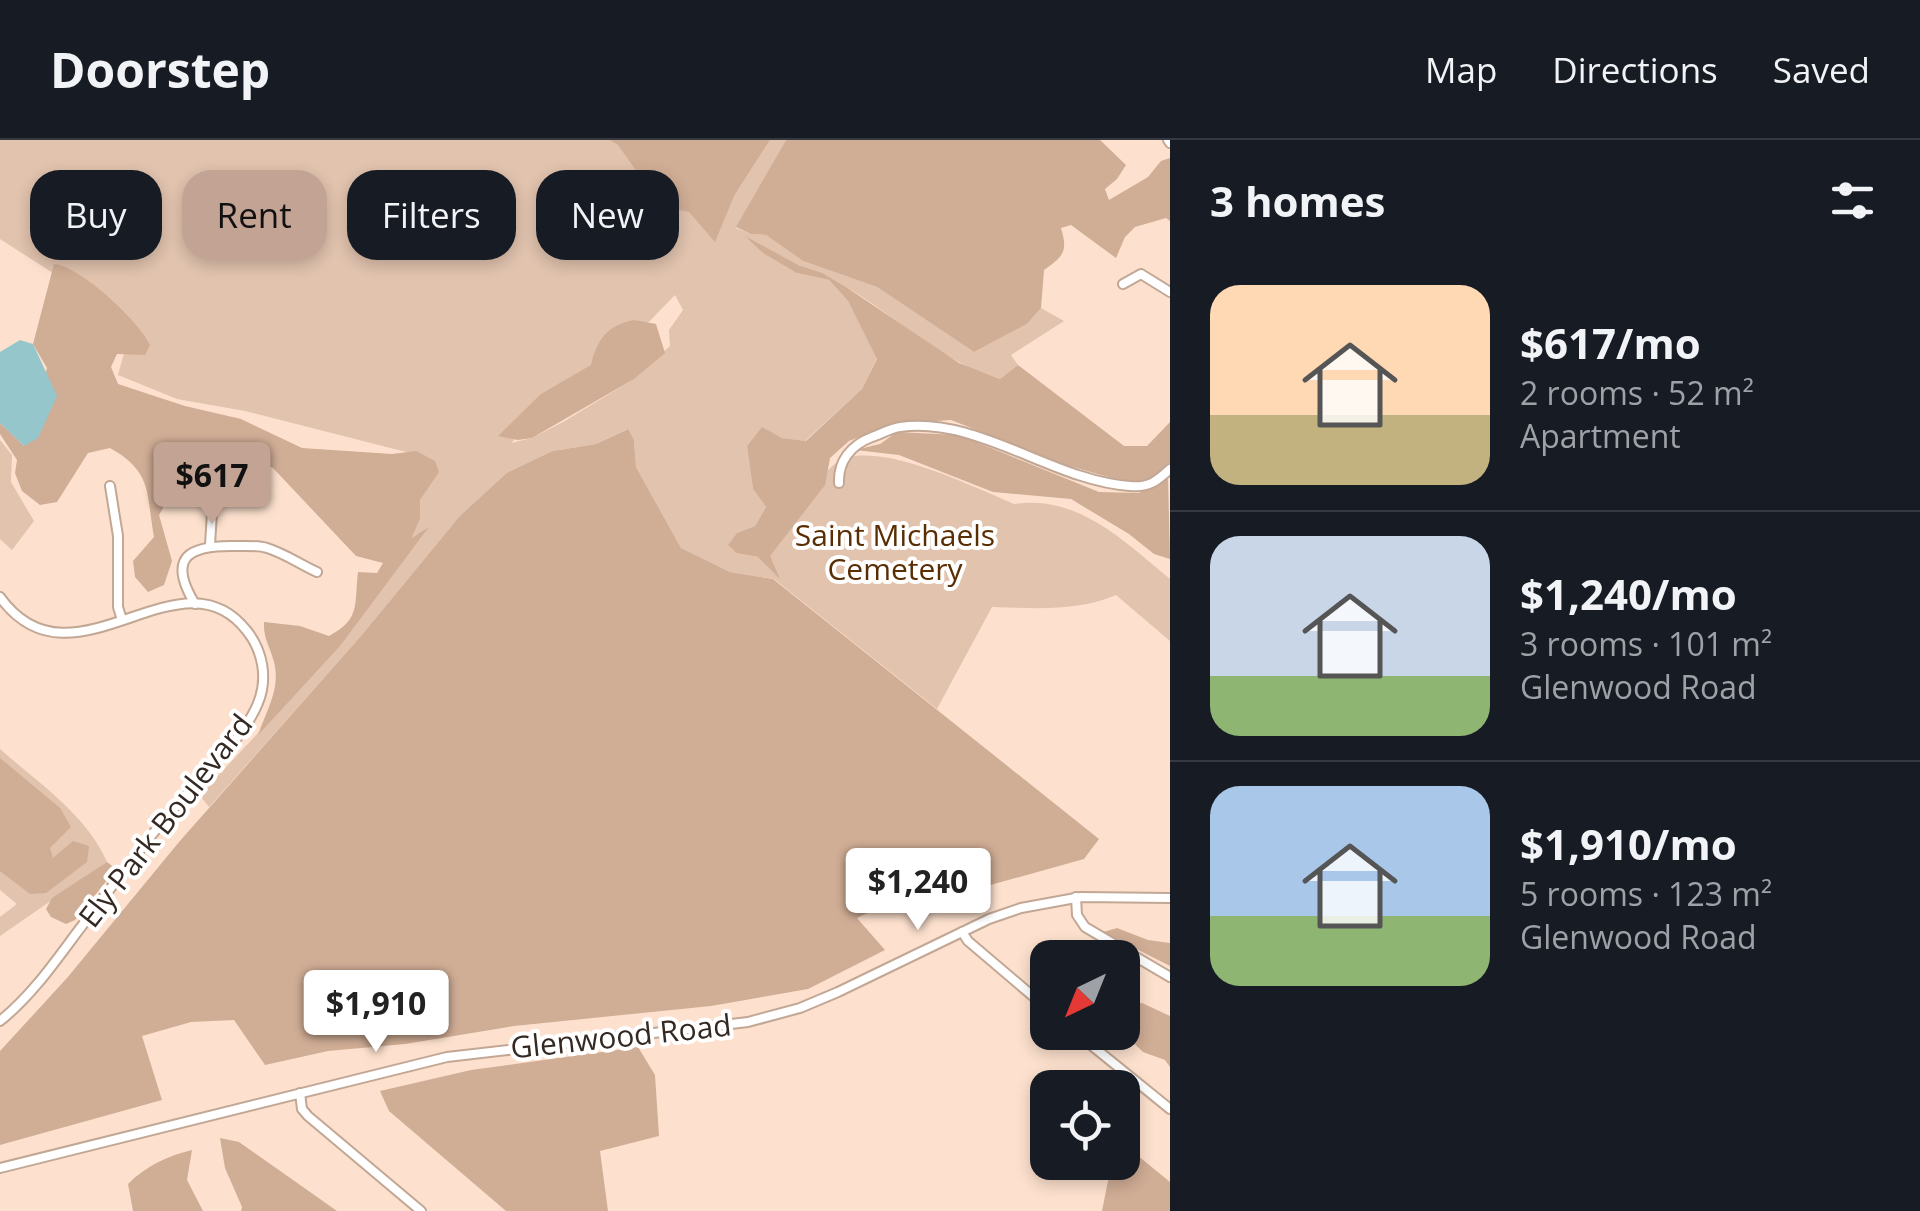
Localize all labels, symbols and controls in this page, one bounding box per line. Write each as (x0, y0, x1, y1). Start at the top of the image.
text: Doorstep (50, 37, 270, 102)
text: Map (1425, 46, 1497, 93)
text: Directions (1552, 46, 1718, 93)
text: Saved (1773, 46, 1870, 93)
chip: Buy (30, 170, 162, 260)
chip: Rent (182, 170, 327, 260)
chip: Filters (347, 170, 516, 260)
chip: New (536, 170, 679, 260)
text: 3 homes (1210, 172, 1385, 229)
icon: filters (1825, 173, 1880, 228)
text: $617/mo (1520, 314, 1701, 371)
icon: home (1290, 325, 1410, 445)
text: 2 rooms · 52 m² (1520, 371, 1754, 414)
text: Apartment (1520, 414, 1681, 457)
pin: $617 (153, 442, 271, 527)
text: $617 (175, 453, 249, 496)
park label: Saint Michaels Cemetery (795, 514, 995, 589)
text: $1,240/mo (1520, 565, 1737, 622)
icon: home (1290, 576, 1410, 696)
text: 3 rooms · 101 m² (1520, 622, 1772, 665)
text: Glenwood Road (1520, 665, 1756, 708)
street label: Ely Park Boulevard (69, 705, 261, 935)
text: $1,910/mo (1520, 815, 1737, 872)
icon: home (1290, 826, 1410, 946)
pin: $1,240 (837, 848, 999, 933)
text: $1,240 (868, 859, 968, 902)
text: 5 rooms · 123 m² (1520, 872, 1772, 915)
text: Glenwood Road (1520, 915, 1756, 958)
north arrow (1030, 940, 1140, 1050)
map controls (1030, 940, 1140, 1180)
pin: $1,910 (295, 970, 457, 1055)
text: $1,910 (326, 981, 426, 1024)
street label: Glenwood Road (508, 1004, 733, 1067)
button: locate (1030, 1070, 1140, 1180)

